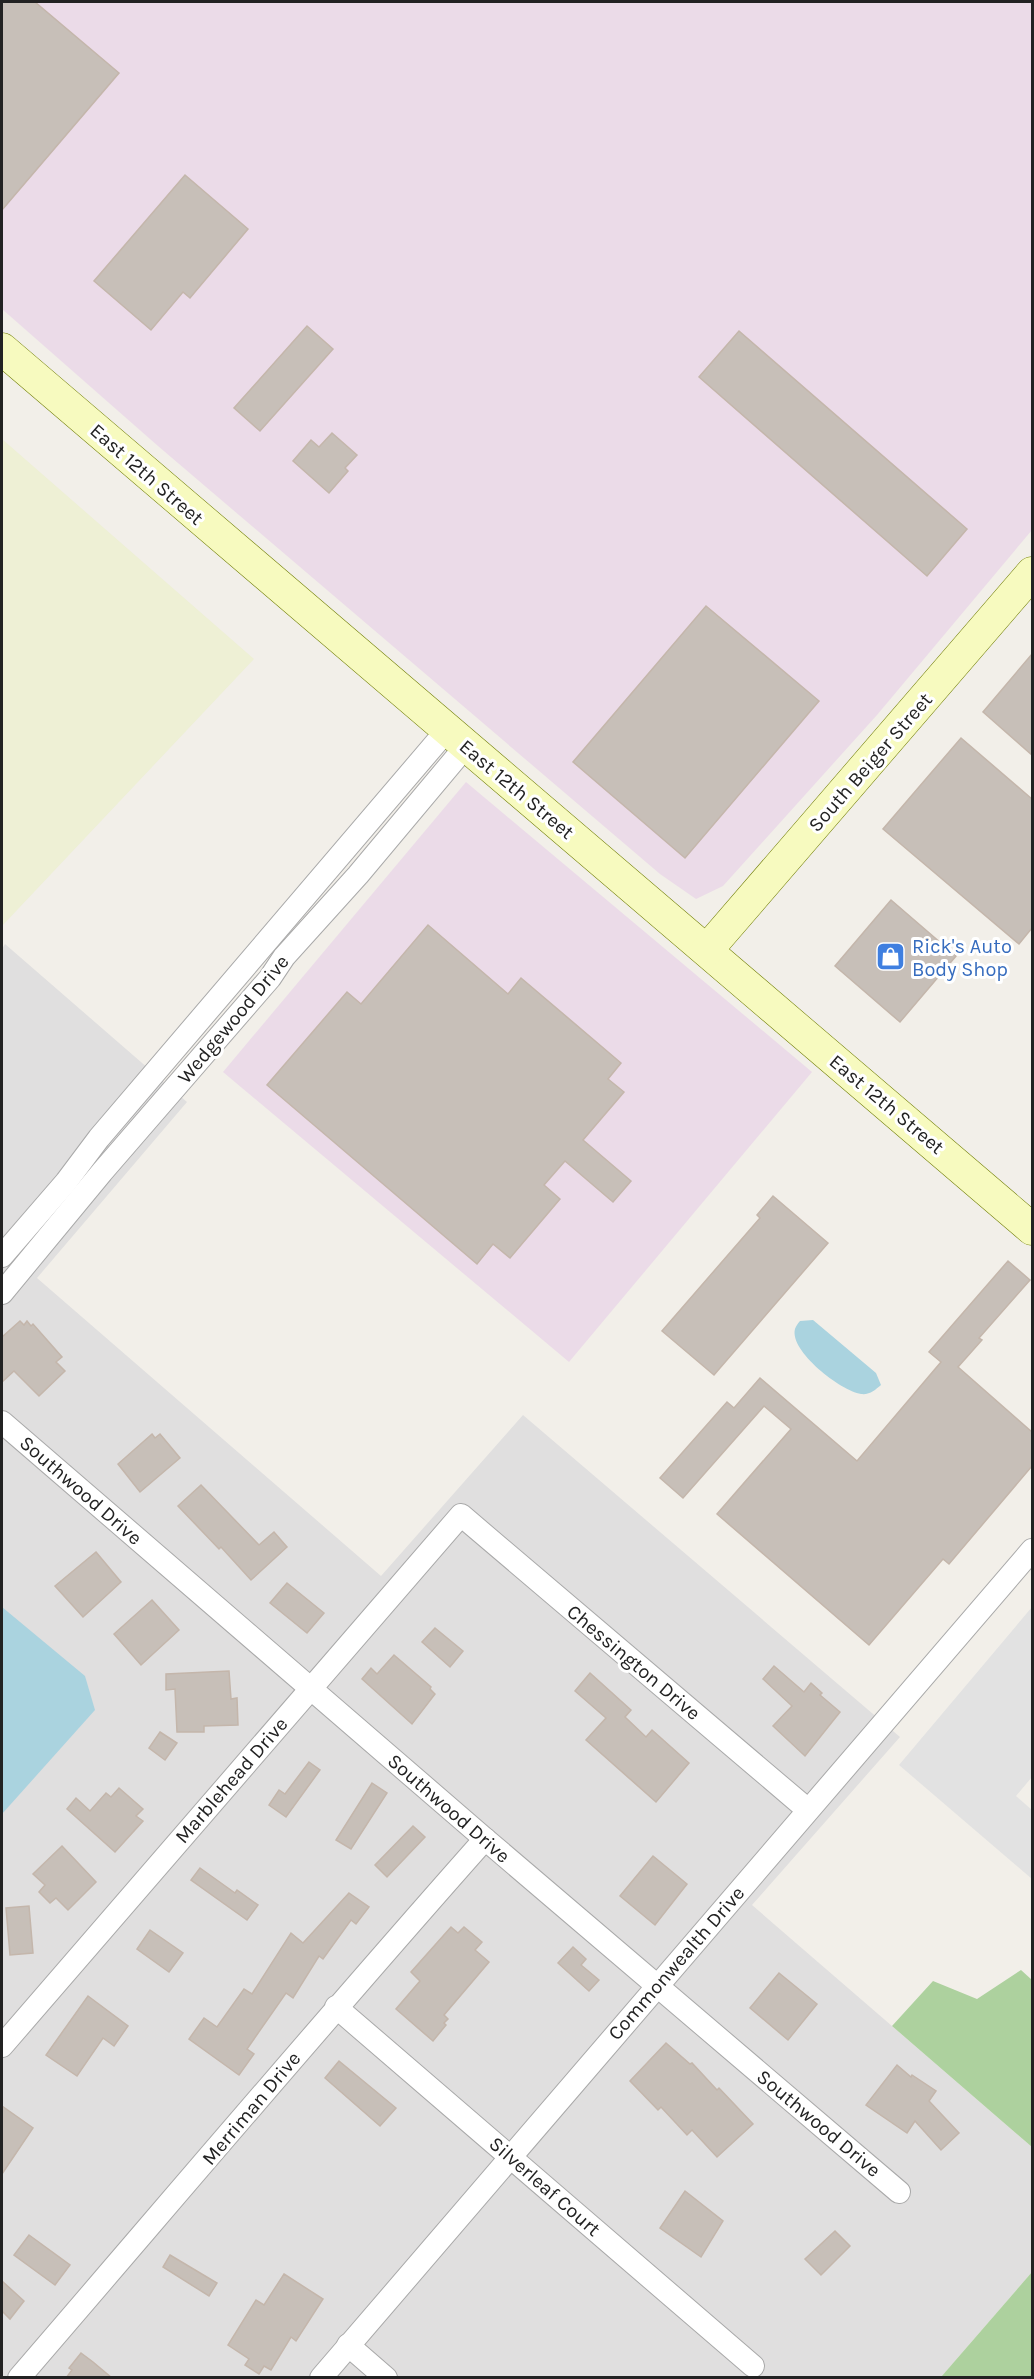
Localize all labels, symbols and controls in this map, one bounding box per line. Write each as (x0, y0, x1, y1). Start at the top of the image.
street label: East 12th Street (85, 419, 208, 530)
street label: South Beiger Street (804, 688, 937, 837)
street label: East 12th Street (455, 735, 579, 844)
place label: Rick's Auto Body Shop (912, 935, 1012, 981)
shop icon: Rick's Auto Body Shop (875, 941, 907, 973)
street label: Wedgewood Drive (173, 950, 294, 1088)
street label: East 12th Street (825, 1050, 949, 1159)
street label: Southwood Drive (15, 1431, 146, 1550)
street label: Chessington Drive (562, 1600, 705, 1725)
street label: Marblehead Drive (170, 1713, 292, 1848)
street label: Southwood Drive (383, 1749, 514, 1868)
street label: Commonwealth Drive (603, 1882, 749, 2045)
street label: Merriman Drive (197, 2047, 305, 2170)
street label: Southwood Drive (752, 2065, 885, 2182)
street label: Silverleaf Court (484, 2132, 605, 2241)

